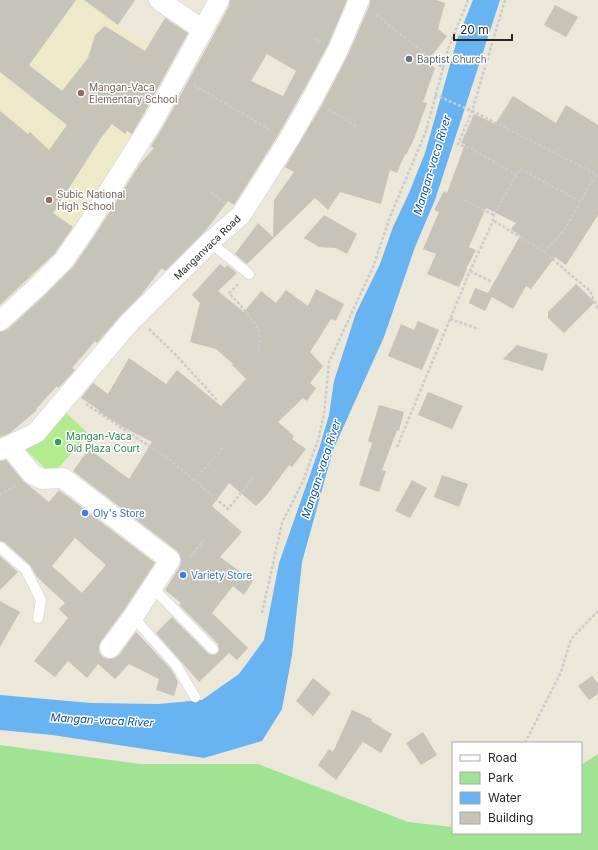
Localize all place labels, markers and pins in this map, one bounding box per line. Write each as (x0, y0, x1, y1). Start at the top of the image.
place label: Baptist Church (417, 53, 487, 65)
marker: Baptist Church (404, 54, 414, 64)
place label: Mangan-Vaca Elementary School (89, 81, 178, 105)
marker: Mangan-Vaca Elementary School (76, 88, 86, 98)
place label: Subic National High School (57, 188, 125, 212)
marker: Subic National High School (44, 195, 54, 205)
place label: Mangan-Vaca Old Plaza Court (66, 430, 141, 454)
marker: Mangan-Vaca Old Plaza Court (53, 437, 63, 447)
place label: Oly's Store (93, 507, 145, 519)
marker: Oly's Store (80, 508, 90, 518)
place label: Variety Store (191, 569, 252, 581)
marker: Variety Store (178, 570, 188, 580)

